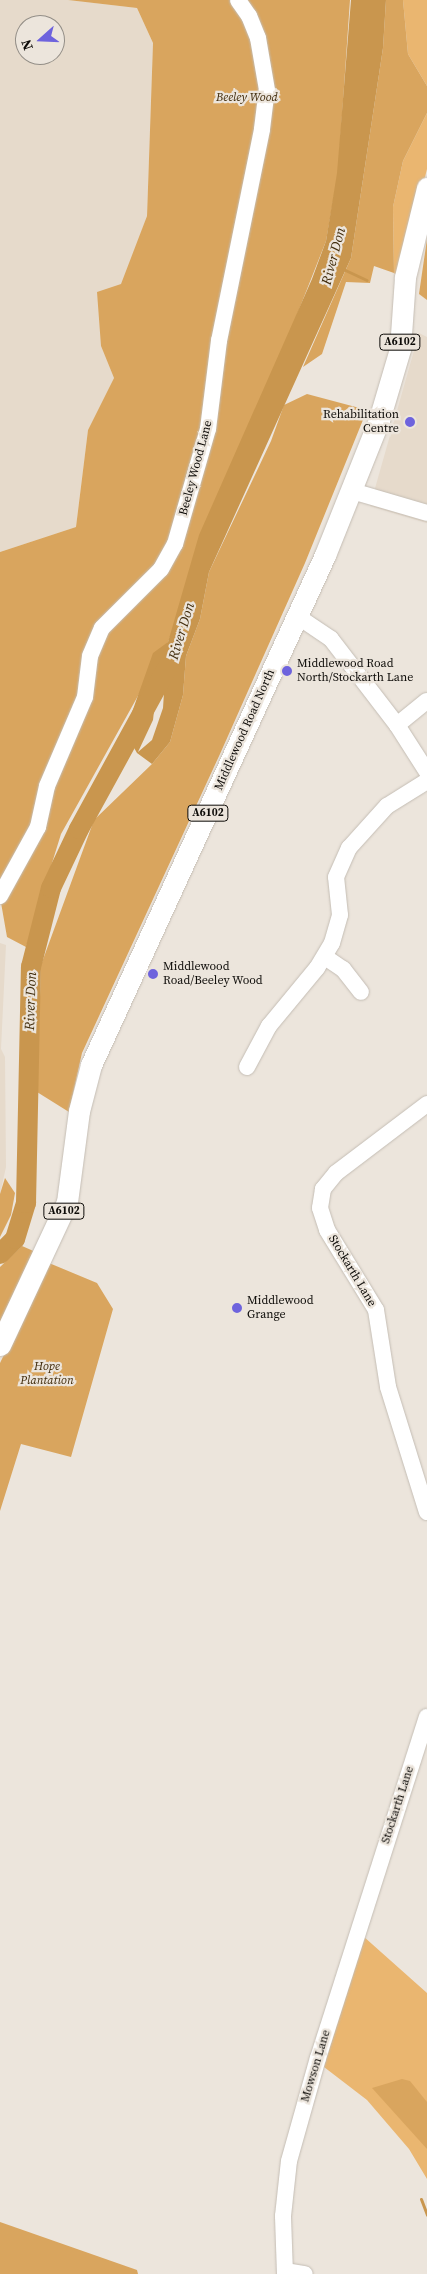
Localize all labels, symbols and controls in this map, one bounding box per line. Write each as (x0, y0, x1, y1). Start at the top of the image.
north arrow (15, 15, 65, 65)
text: N (16, 37, 38, 53)
park label: Beeley Wood (216, 91, 278, 105)
water label: River Don (317, 225, 349, 287)
road number: A6102 (379, 334, 421, 351)
place label: Rehabilitation Centre (323, 408, 399, 436)
marker: Rehabilitation Centre (403, 415, 417, 429)
street label: Beeley Wood Lane (176, 419, 216, 517)
water label: River Don (164, 600, 198, 662)
place label: Middlewood Road North/Stockarth Lane (297, 657, 413, 685)
marker: Middlewood Road North/Stockarth Lane (281, 665, 293, 677)
street label: Middlewood Road North (212, 667, 278, 793)
road number: A6102 (187, 804, 229, 821)
place label: Middlewood Road/Beeley Wood (163, 960, 263, 988)
marker: Middlewood Road/Beeley Wood (147, 968, 159, 980)
water label: River Don (21, 971, 39, 1031)
road number: A6102 (43, 1202, 85, 1220)
street label: Stockarth Lane (325, 1233, 379, 1309)
place label: Middlewood Grange (247, 1294, 313, 1322)
marker: Middlewood Grange (231, 1302, 243, 1314)
park label: Hope Plantation (20, 1360, 74, 1388)
street label: Stockarth Lane (379, 1764, 417, 1846)
street label: Mowson Lane (298, 2028, 334, 2104)

